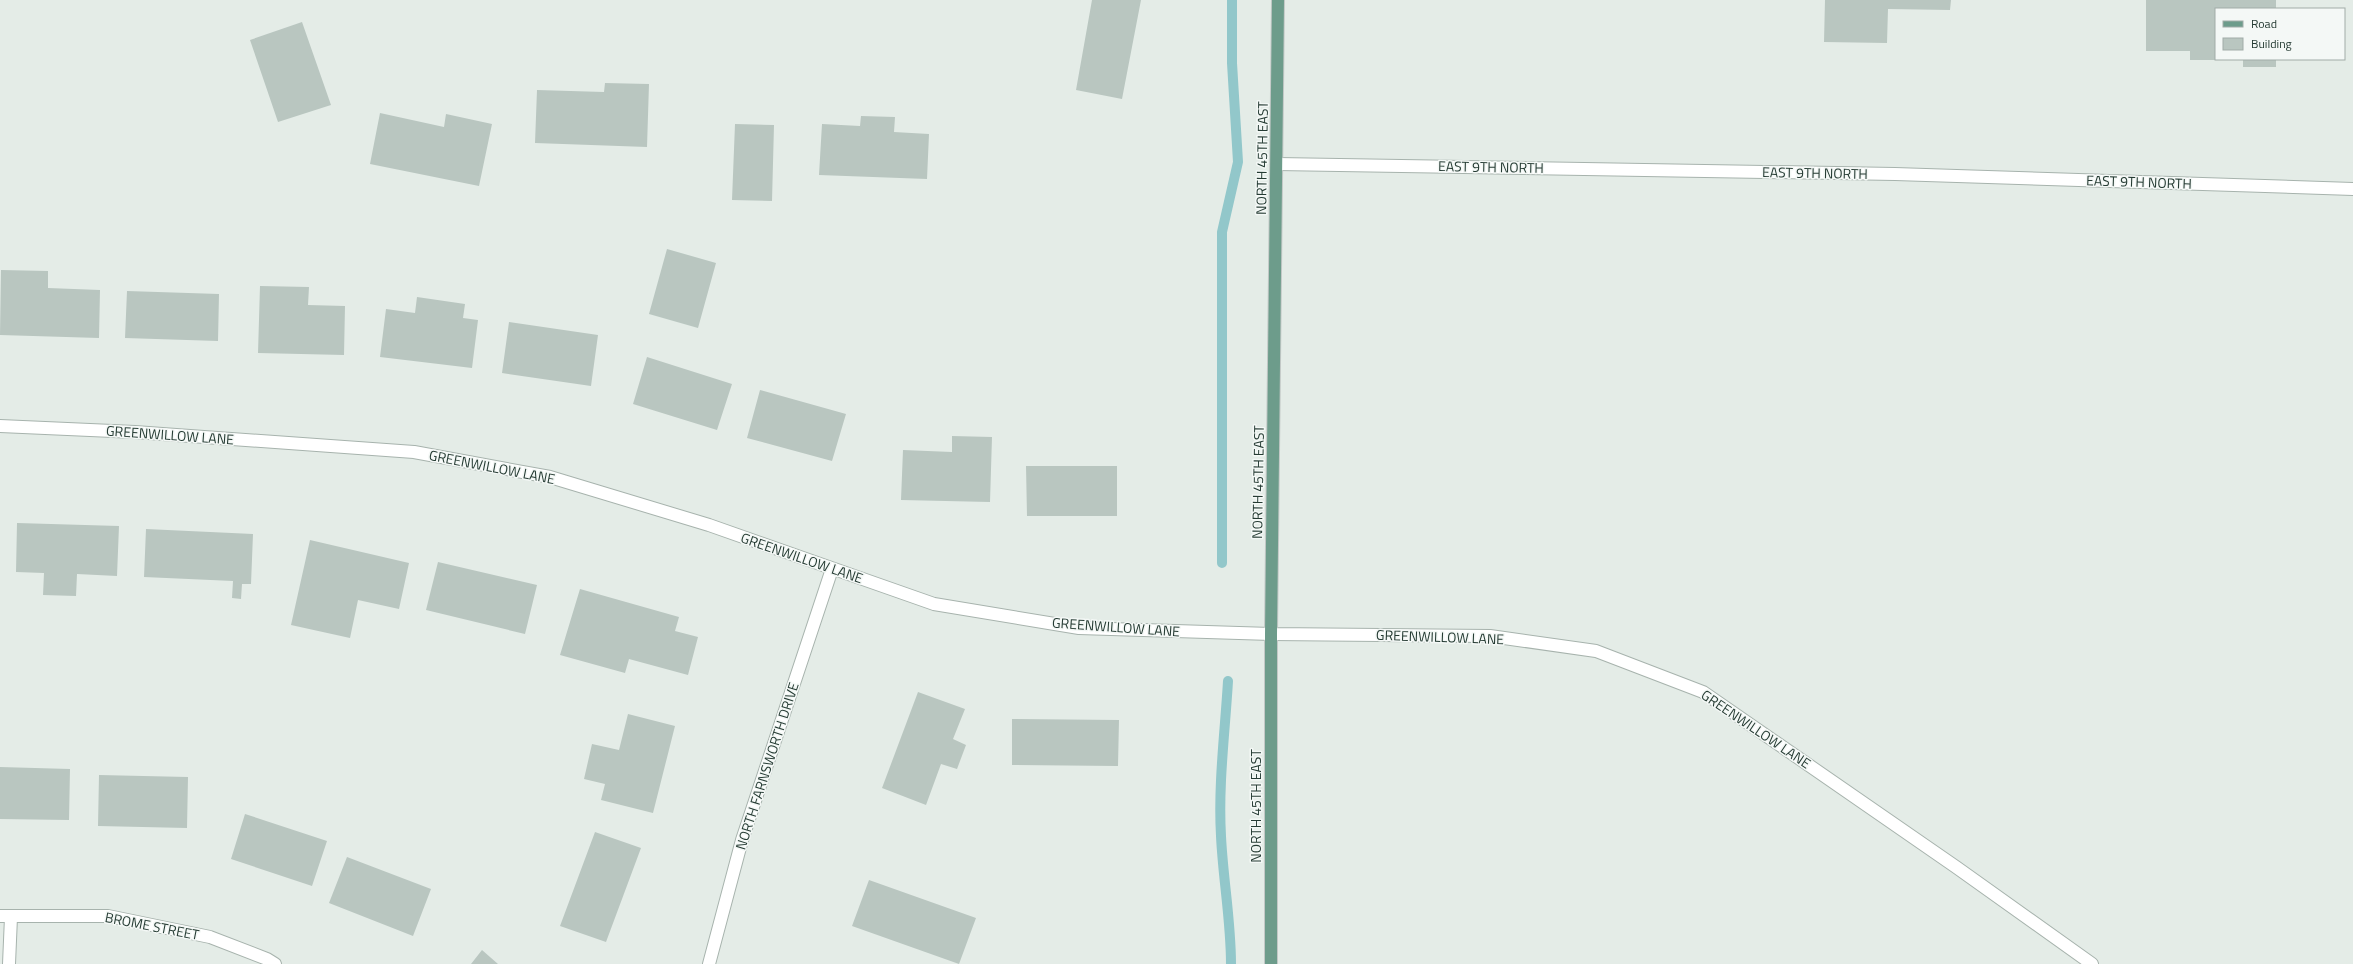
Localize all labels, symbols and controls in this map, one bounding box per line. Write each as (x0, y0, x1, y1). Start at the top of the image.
legend (2215, 8, 2345, 60)
text: Road (2251, 14, 2277, 33)
text: Building (2251, 34, 2292, 53)
street label: NORTH 45TH EAST (1250, 100, 1273, 215)
street label: EAST 9TH NORTH (1438, 155, 1544, 178)
street label: EAST 9TH NORTH (1762, 161, 1868, 184)
street label: EAST 9TH NORTH (2086, 169, 2192, 194)
street label: GREENWILLOW LANE (105, 420, 235, 449)
street label: NORTH 45TH EAST (1246, 424, 1269, 539)
street label: GREENWILLOW LANE (427, 444, 557, 489)
street label: GREENWILLOW LANE (738, 527, 866, 588)
street label: GREENWILLOW LANE (1051, 612, 1181, 641)
street label: GREENWILLOW LANE (1376, 624, 1505, 649)
street label: NORTH FARNSWORTH DRIVE (729, 679, 804, 852)
street label: GREENWILLOW LANE (1697, 684, 1815, 773)
street label: NORTH 45TH EAST (1245, 749, 1266, 863)
street label: BROME STREET (103, 906, 202, 945)

